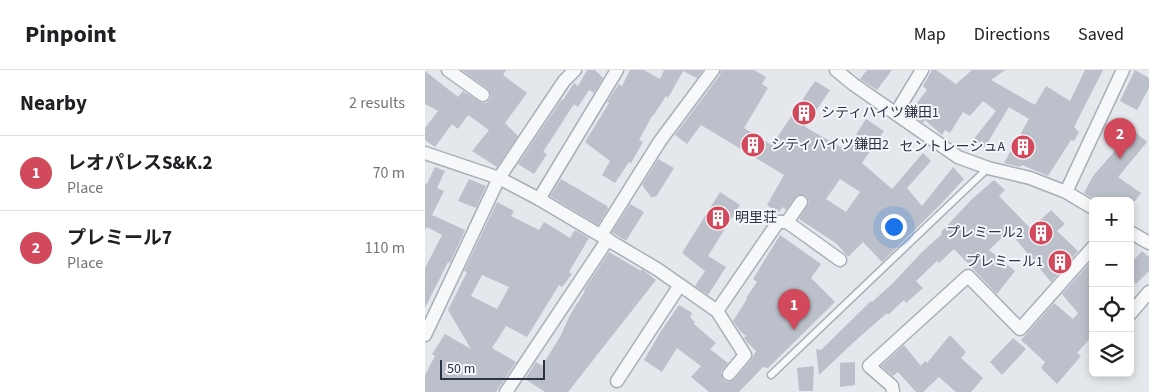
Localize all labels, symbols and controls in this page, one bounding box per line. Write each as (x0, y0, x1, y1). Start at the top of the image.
text: Pinpoint (25, 17, 116, 52)
text: Map (914, 22, 946, 47)
text: Directions (974, 22, 1050, 47)
text: Saved (1078, 22, 1124, 47)
text: Nearby (20, 88, 87, 118)
text: 2 results (349, 92, 405, 114)
building icon: シティハイツ鎌田1 (791, 100, 817, 126)
place label: シティハイツ鎌田1 (821, 103, 939, 123)
pin: 2 (1104, 118, 1136, 159)
building icon: シティハイツ鎌田2 (740, 132, 766, 158)
building icon: セントレーシュA (1010, 134, 1036, 160)
place label: シティハイツ鎌田2 (771, 135, 889, 155)
place label: セントレーシュA (900, 137, 1005, 157)
text: レオパレスS&K.2 (67, 150, 213, 177)
text: 1 (32, 162, 40, 184)
text: 70 m (373, 162, 405, 184)
text: Place (67, 177, 103, 199)
map controls (1089, 197, 1134, 377)
button: + (1089, 197, 1134, 242)
building icon: 明里荘 (705, 205, 731, 231)
place label: 明里荘 (735, 208, 777, 228)
your location (881, 214, 907, 240)
building icon: プレミール2 (1028, 220, 1054, 246)
place label: プレミール2 (946, 223, 1023, 243)
text: プレミール7 (67, 225, 172, 252)
text: 2 (32, 237, 40, 259)
text: 110 m (365, 237, 405, 259)
button: − (1089, 242, 1134, 287)
building icon: プレミール1 (1047, 249, 1073, 275)
text: Place (67, 252, 103, 274)
place label: プレミール1 (966, 252, 1043, 272)
button: locate (1089, 287, 1134, 332)
pin: 1 (778, 289, 810, 330)
button: layers (1089, 332, 1134, 377)
scale bar (440, 357, 545, 380)
text: 50 m (447, 359, 475, 379)

